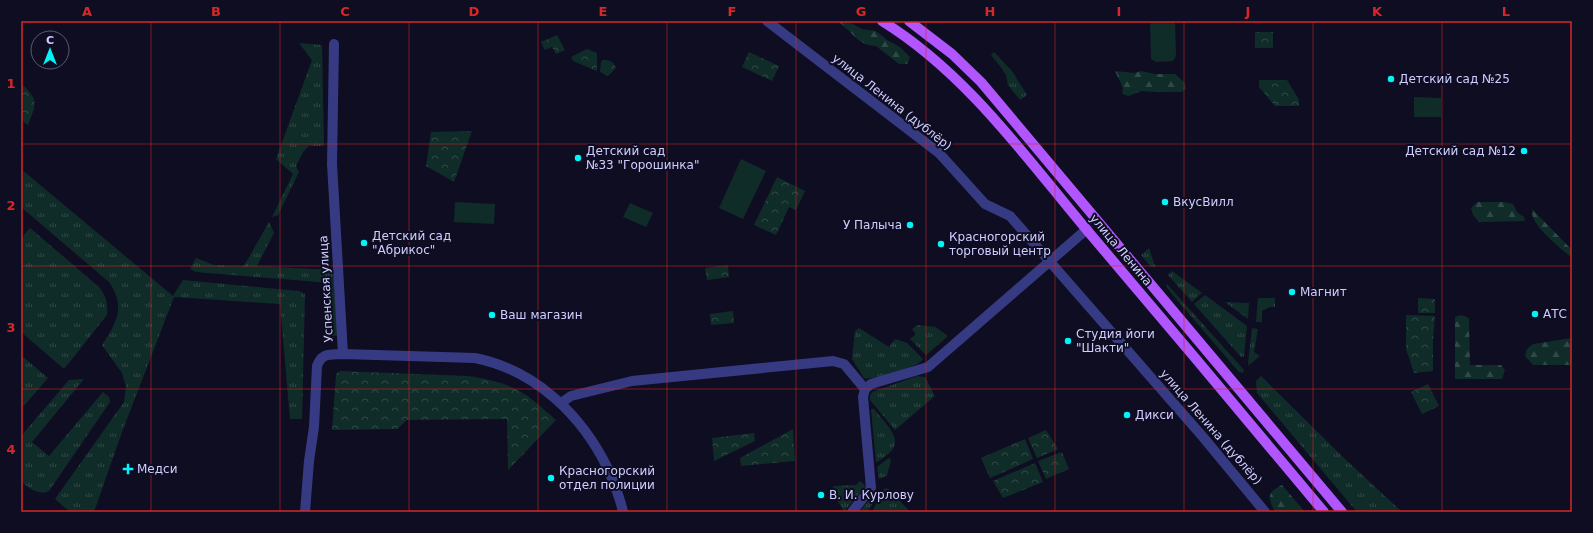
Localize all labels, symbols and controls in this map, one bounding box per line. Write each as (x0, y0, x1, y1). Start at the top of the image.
text: A (82, 4, 92, 19)
text: B (211, 4, 221, 19)
text: C (340, 4, 350, 19)
text: D (469, 4, 480, 19)
text: E (599, 4, 607, 19)
text: F (728, 4, 736, 19)
text: G (856, 4, 866, 19)
text: H (985, 4, 995, 19)
text: I (1117, 4, 1121, 19)
text: J (1245, 4, 1250, 19)
text: K (1372, 4, 1383, 19)
text: L (1502, 4, 1510, 19)
north arrow (30, 30, 70, 70)
text: С (46, 34, 54, 47)
street label: улица Ленина (дублёр) (829, 51, 955, 153)
place label: Детский сад №25 (1399, 72, 1510, 86)
marker: Детский сад №25 (1386, 74, 1396, 84)
text: 1 (6, 76, 16, 91)
place label: Детский сад №33 "Горошинка" (586, 144, 699, 172)
place label: Детский сад №12 (1405, 144, 1516, 158)
marker: Детский сад №12 (1519, 146, 1529, 156)
marker: Детский сад №33 "Горошинка" (573, 153, 583, 163)
place label: ВкусВилл (1173, 195, 1234, 209)
marker: ВкусВилл (1160, 197, 1170, 207)
text: 2 (6, 198, 16, 213)
street label: улица Ленина (1087, 211, 1155, 289)
place label: У Палыча (843, 218, 902, 232)
marker: У Палыча (905, 220, 915, 230)
place label: Детский сад "Абрикос" (372, 229, 451, 257)
place label: Красногорский торговый центр (949, 230, 1051, 258)
street label: Успенская улица (316, 235, 336, 343)
marker: Детский сад "Абрикос" (359, 238, 369, 248)
marker: Красногорский торговый центр (936, 239, 946, 249)
place label: Магнит (1300, 285, 1347, 299)
marker: Магнит (1287, 287, 1297, 297)
place label: АТС (1543, 307, 1567, 321)
place label: Ваш магазин (500, 308, 582, 322)
marker: АТС (1530, 309, 1540, 319)
marker: Ваш магазин (487, 310, 497, 320)
text: 3 (6, 320, 16, 335)
place label: Студия йоги "Шакти" (1076, 327, 1155, 355)
marker: Студия йоги "Шакти" (1063, 336, 1073, 346)
street label: улица Ленина (дублёр) (1157, 367, 1265, 487)
place label: Дикси (1135, 408, 1174, 422)
marker: Дикси (1122, 410, 1132, 420)
text: 4 (6, 442, 16, 457)
place label: Медси (137, 462, 177, 476)
marker: Медси (122, 463, 134, 475)
place label: Красногорский отдел полиции (559, 464, 655, 492)
marker: Красногорский отдел полиции (546, 473, 556, 483)
place label: В. И. Курлову (829, 488, 914, 502)
marker: В. И. Курлову (816, 490, 826, 500)

